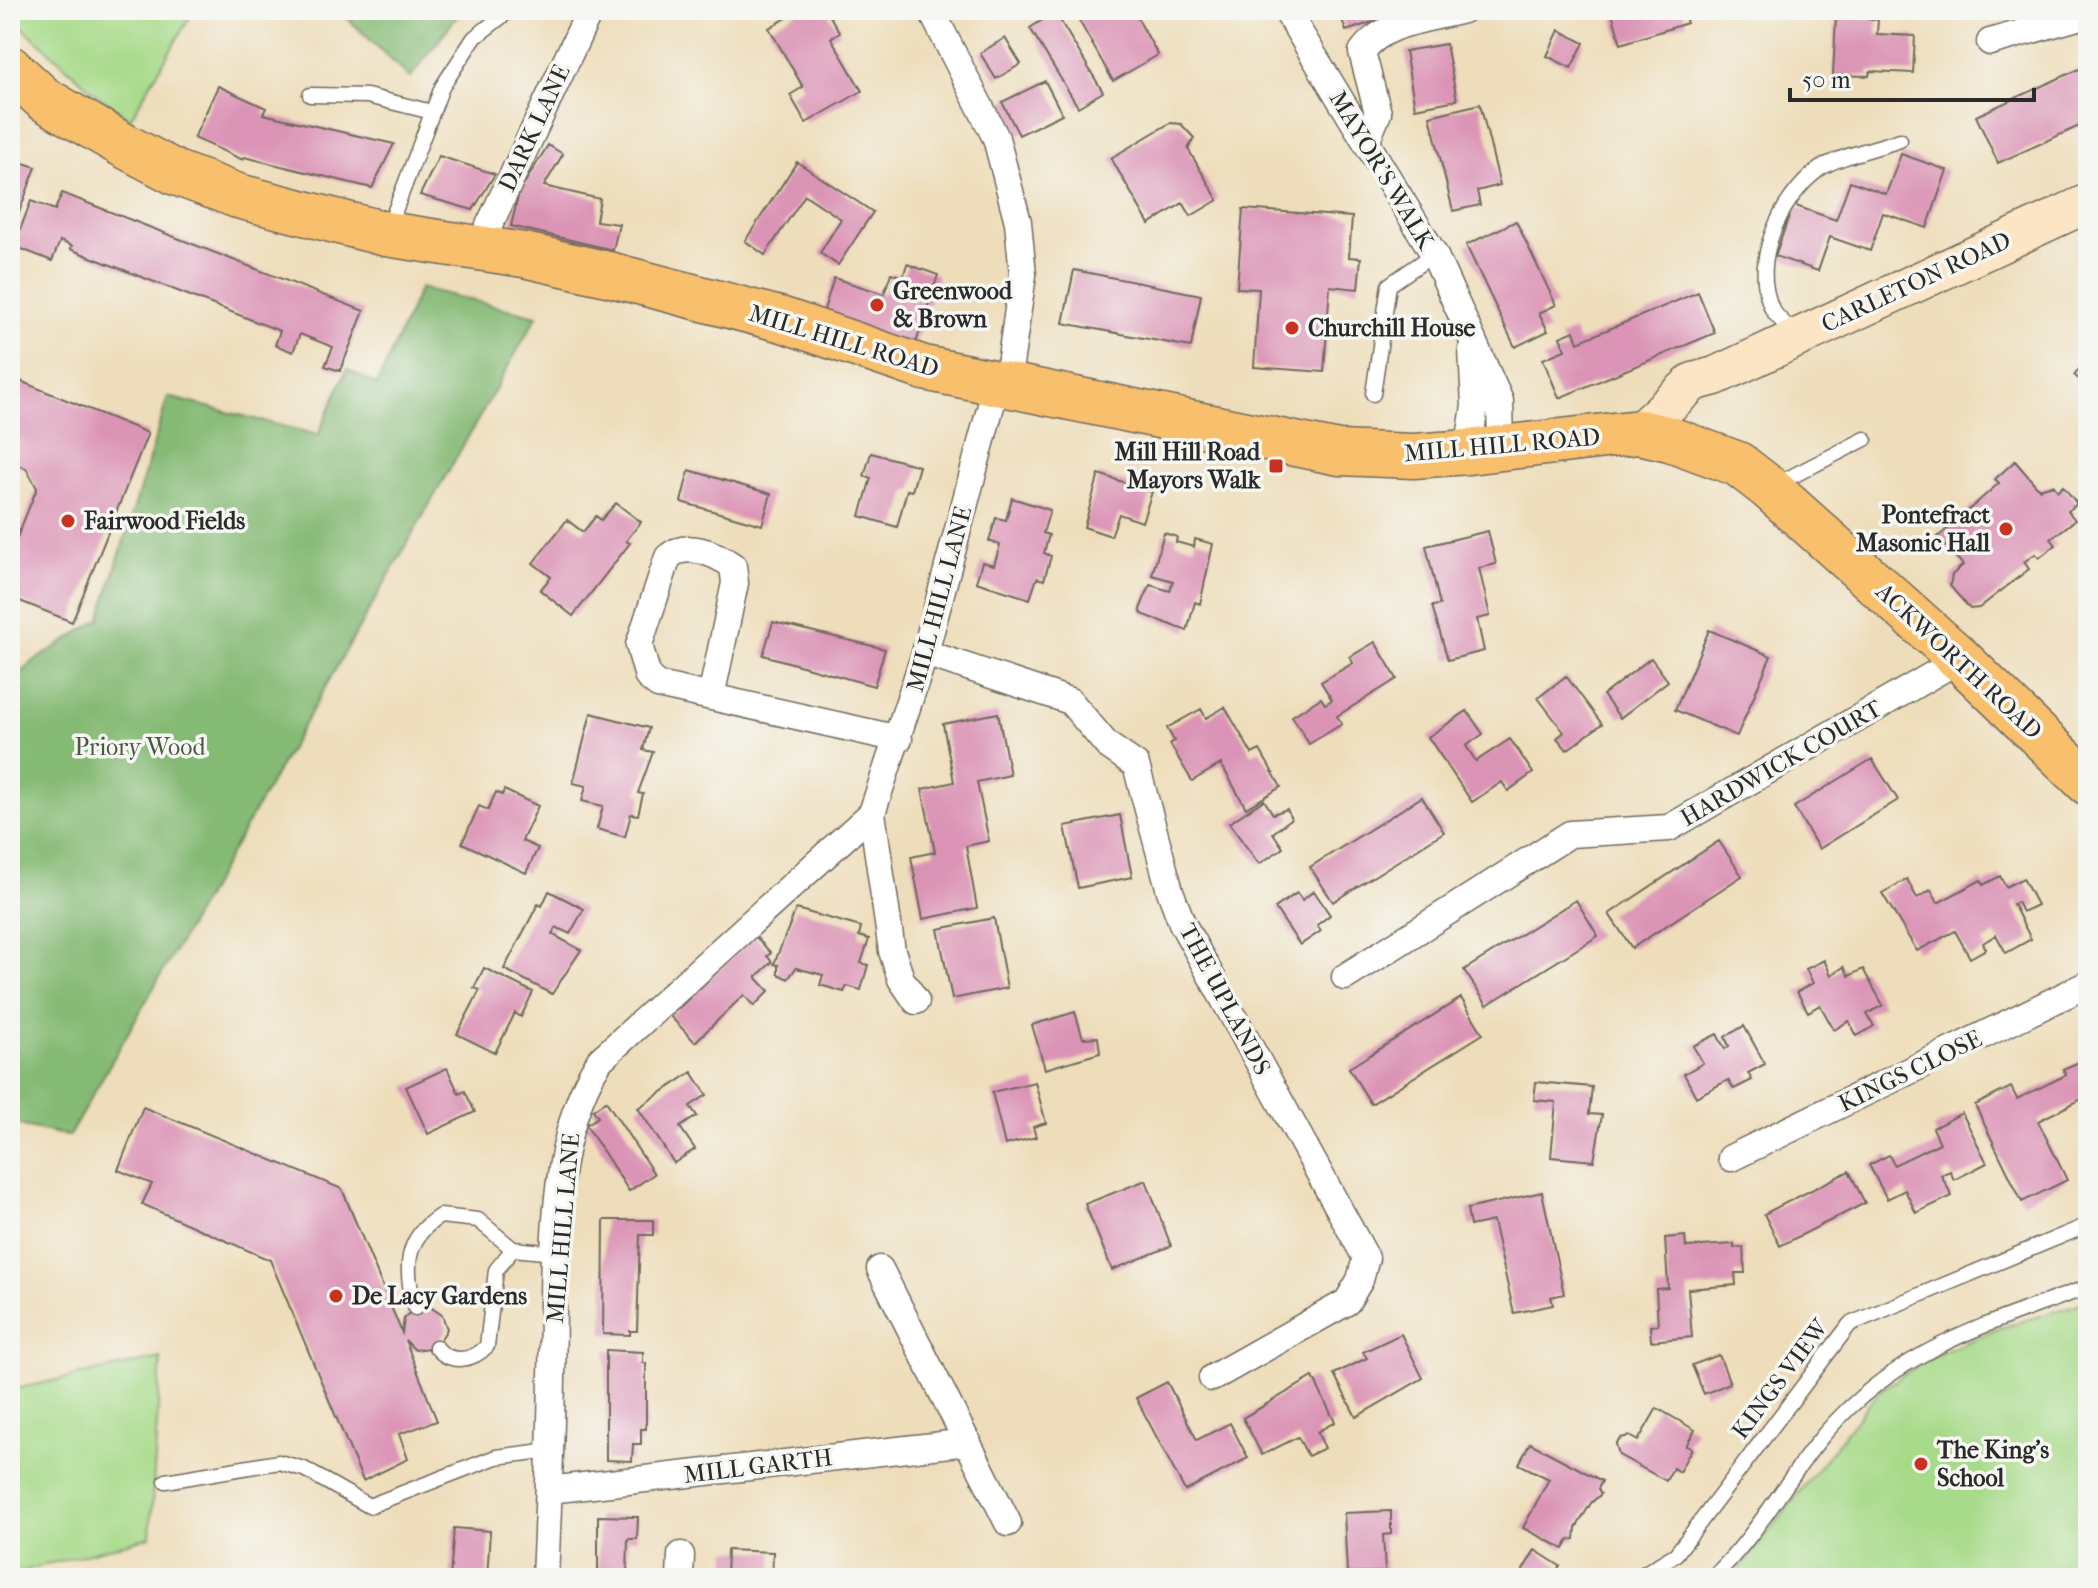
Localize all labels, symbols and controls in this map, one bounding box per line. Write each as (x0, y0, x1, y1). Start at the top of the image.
scale bar (1790, 52, 2034, 102)
street label: DARK LANE (492, 60, 576, 196)
text: 50 m (1802, 66, 1851, 94)
street label: MAYOR'S WALK (1324, 86, 1441, 256)
street label: CARLETON ROAD (1817, 226, 2015, 338)
place label: Greenwood & Brown (893, 277, 1013, 333)
marker: Greenwood & Brown (868, 296, 886, 314)
street label: MILL HILL ROAD (746, 299, 942, 383)
place label: Churchill House (1308, 314, 1476, 342)
marker: Churchill House (1283, 319, 1301, 337)
street label: MILL HILL ROAD (1403, 422, 1601, 468)
place label: Mill Hill Road Mayors Walk (1115, 438, 1261, 494)
marker: Mill Hill Road Mayors Walk (1267, 457, 1285, 475)
place label: Pontefract Masonic Hall (1856, 501, 1990, 557)
street label: MILL HILL LANE (901, 503, 977, 695)
place label: Fairwood Fields (83, 507, 245, 535)
marker: Fairwood Fields (59, 512, 77, 530)
marker: Pontefract Masonic Hall (1997, 520, 2015, 538)
street label: ACKWORTH ROAD (1870, 576, 2048, 745)
street label: HARDWICK COURT (1676, 694, 1887, 832)
park label: Priory Wood (74, 733, 206, 761)
street label: THE UPLANDS (1173, 919, 1277, 1079)
street label: KINGS CLOSE (1834, 1024, 1986, 1118)
street label: MILL HILL LANE (541, 1132, 585, 1324)
place label: De Lacy Gardens (352, 1282, 527, 1310)
marker: De Lacy Gardens (327, 1287, 345, 1305)
street label: KINGS VIEW (1726, 1312, 1835, 1444)
place label: The King's School (1936, 1436, 2049, 1492)
street label: MILL GARTH (682, 1443, 834, 1489)
marker: The King's School (1912, 1455, 1930, 1473)

